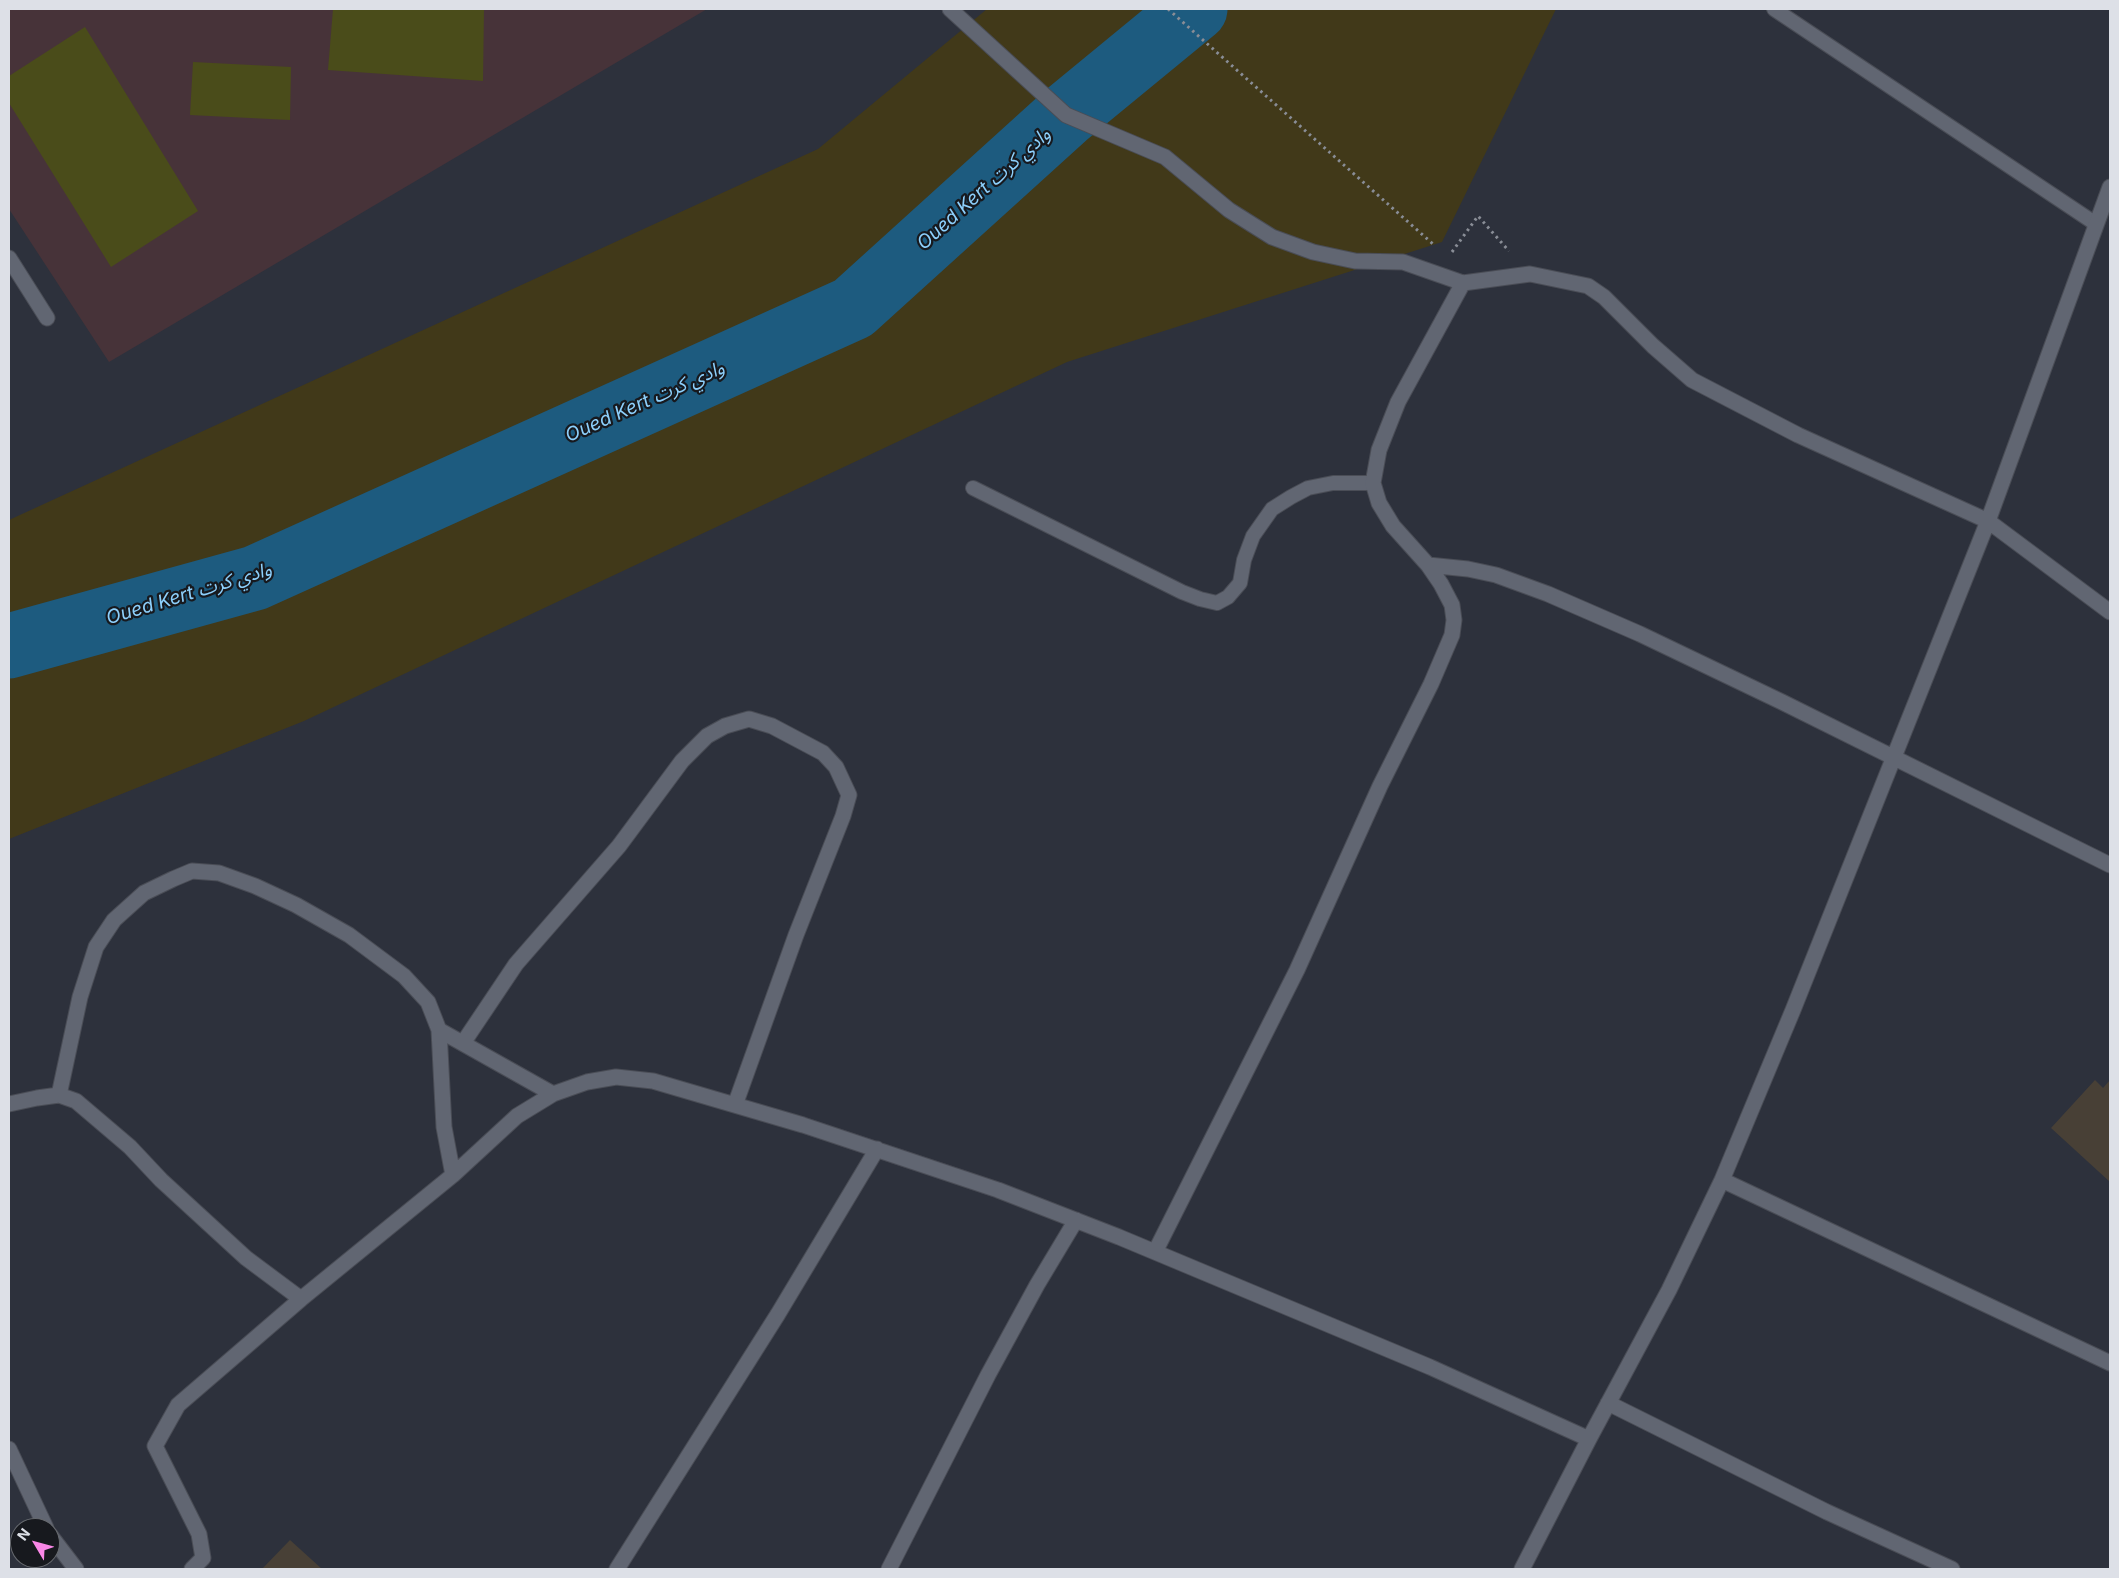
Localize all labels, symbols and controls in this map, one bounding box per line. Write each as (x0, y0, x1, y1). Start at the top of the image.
water label: Oued Kert وادي كرت (913, 123, 1055, 255)
water label: Oued Kert وادي كرت (562, 357, 728, 447)
water label: Oued Kert وادي كرت (104, 558, 274, 630)
north arrow (10, 1518, 60, 1568)
text: N (13, 1525, 33, 1544)

